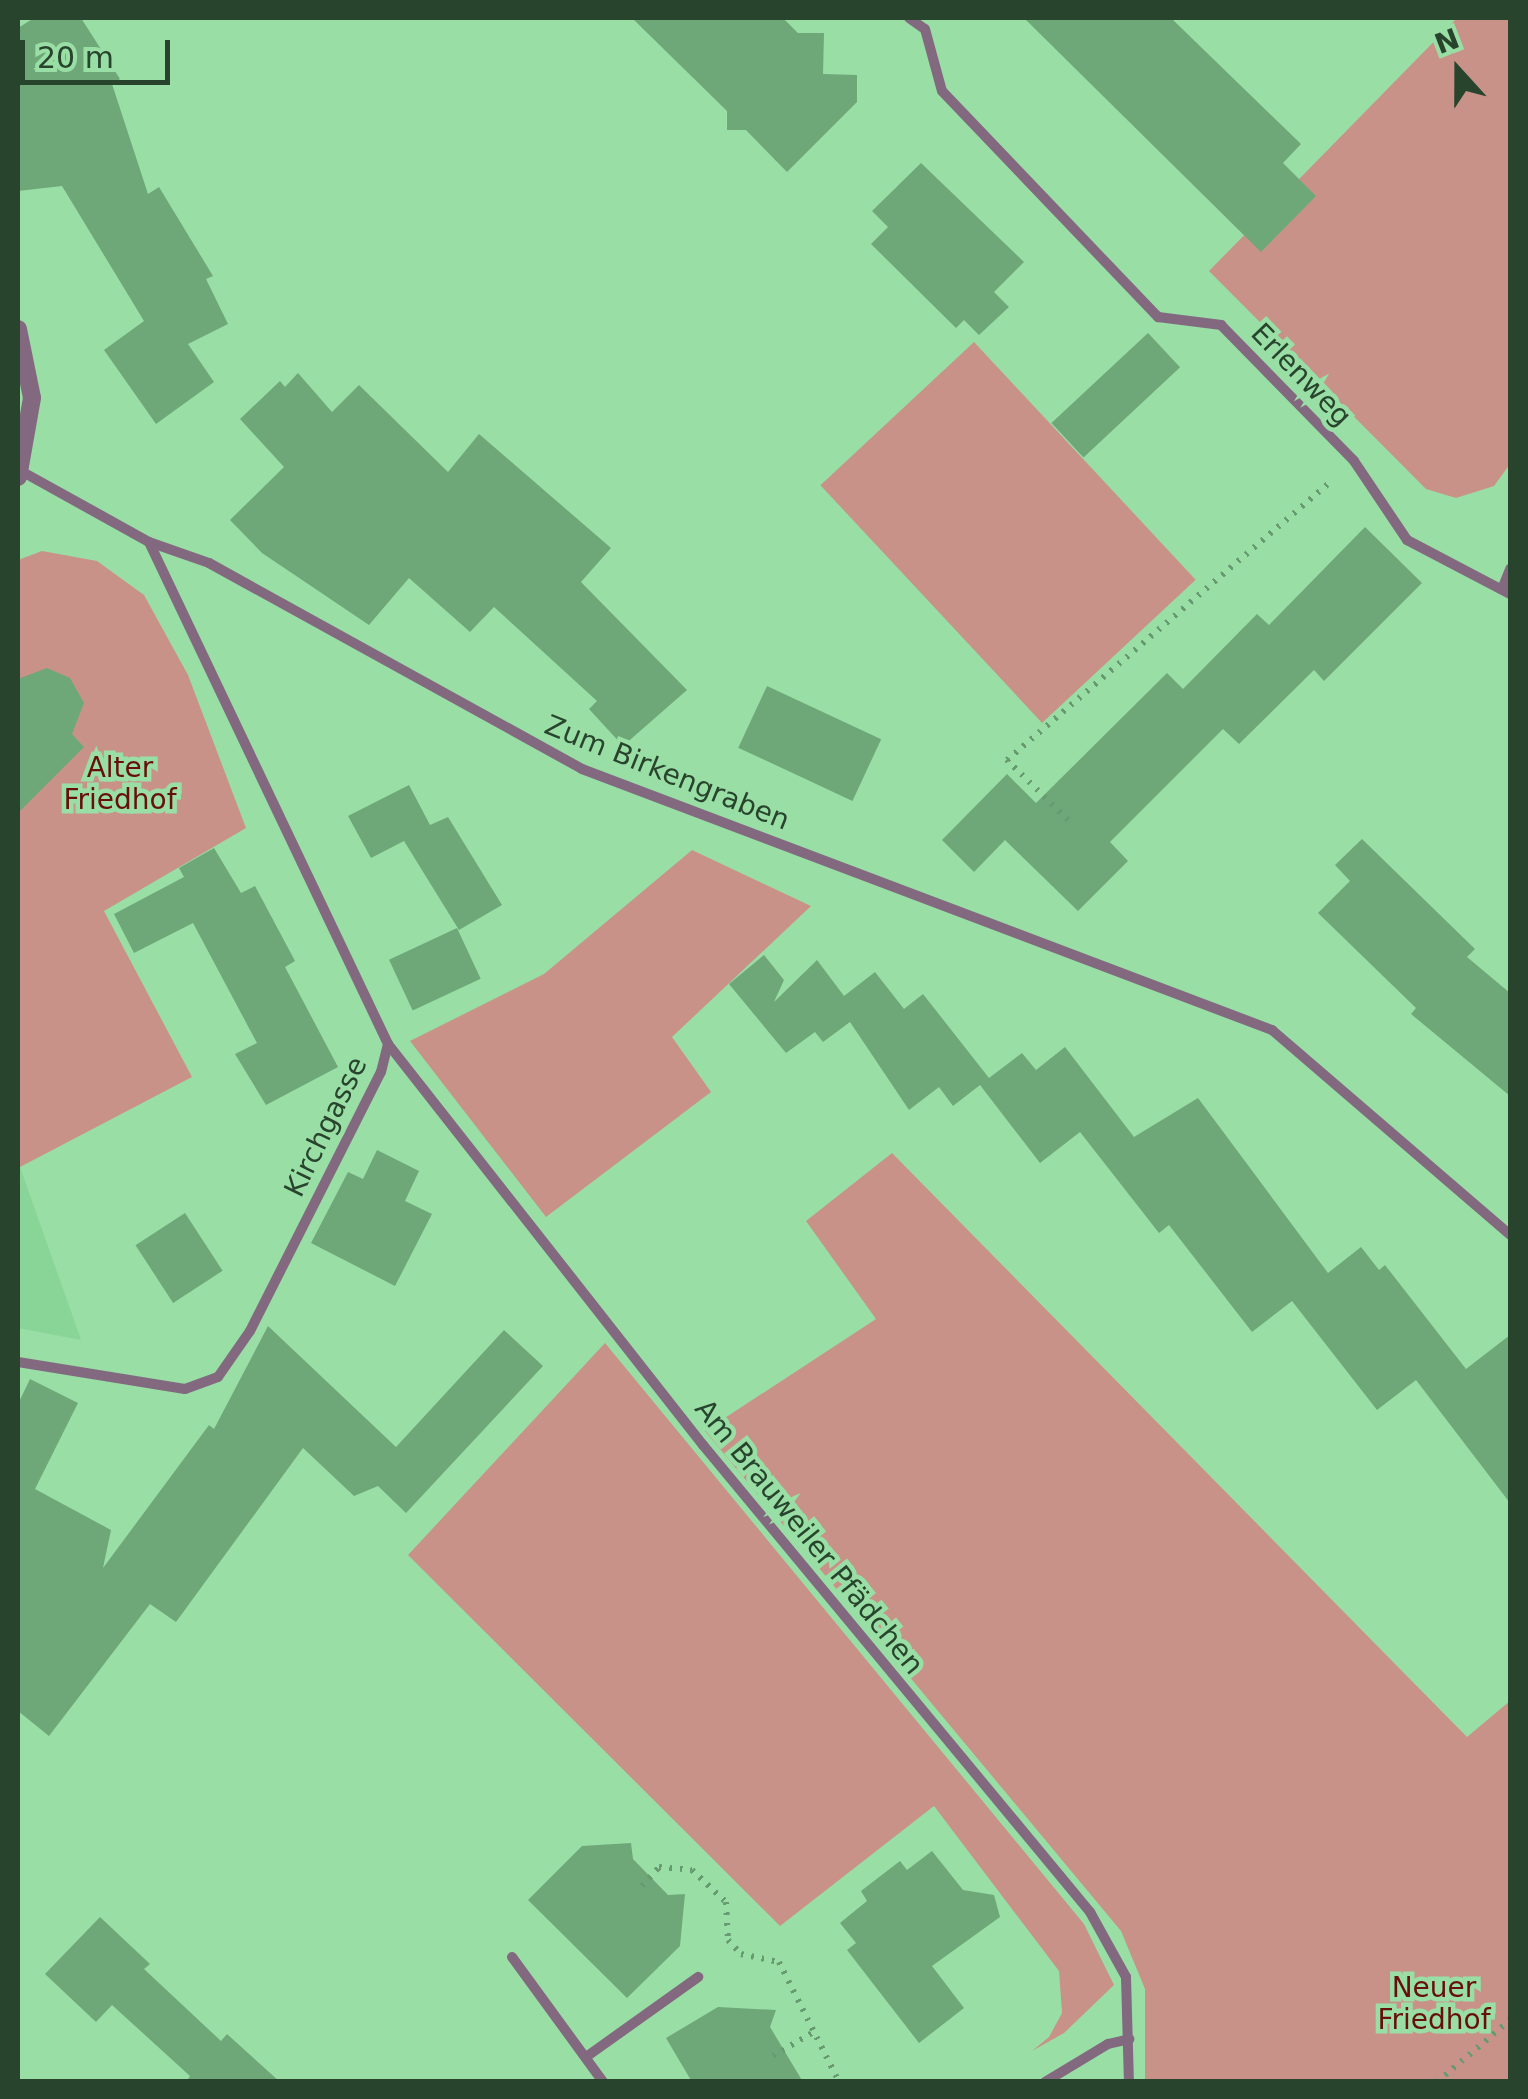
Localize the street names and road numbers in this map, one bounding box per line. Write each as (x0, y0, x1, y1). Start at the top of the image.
street label: Erlenweg (1244, 317, 1358, 433)
street label: Zum Birkengraben (540, 709, 794, 837)
street label: Kirchgasse (278, 1052, 374, 1202)
street label: Am Brauweiler Pfädchen (688, 1393, 930, 1681)

